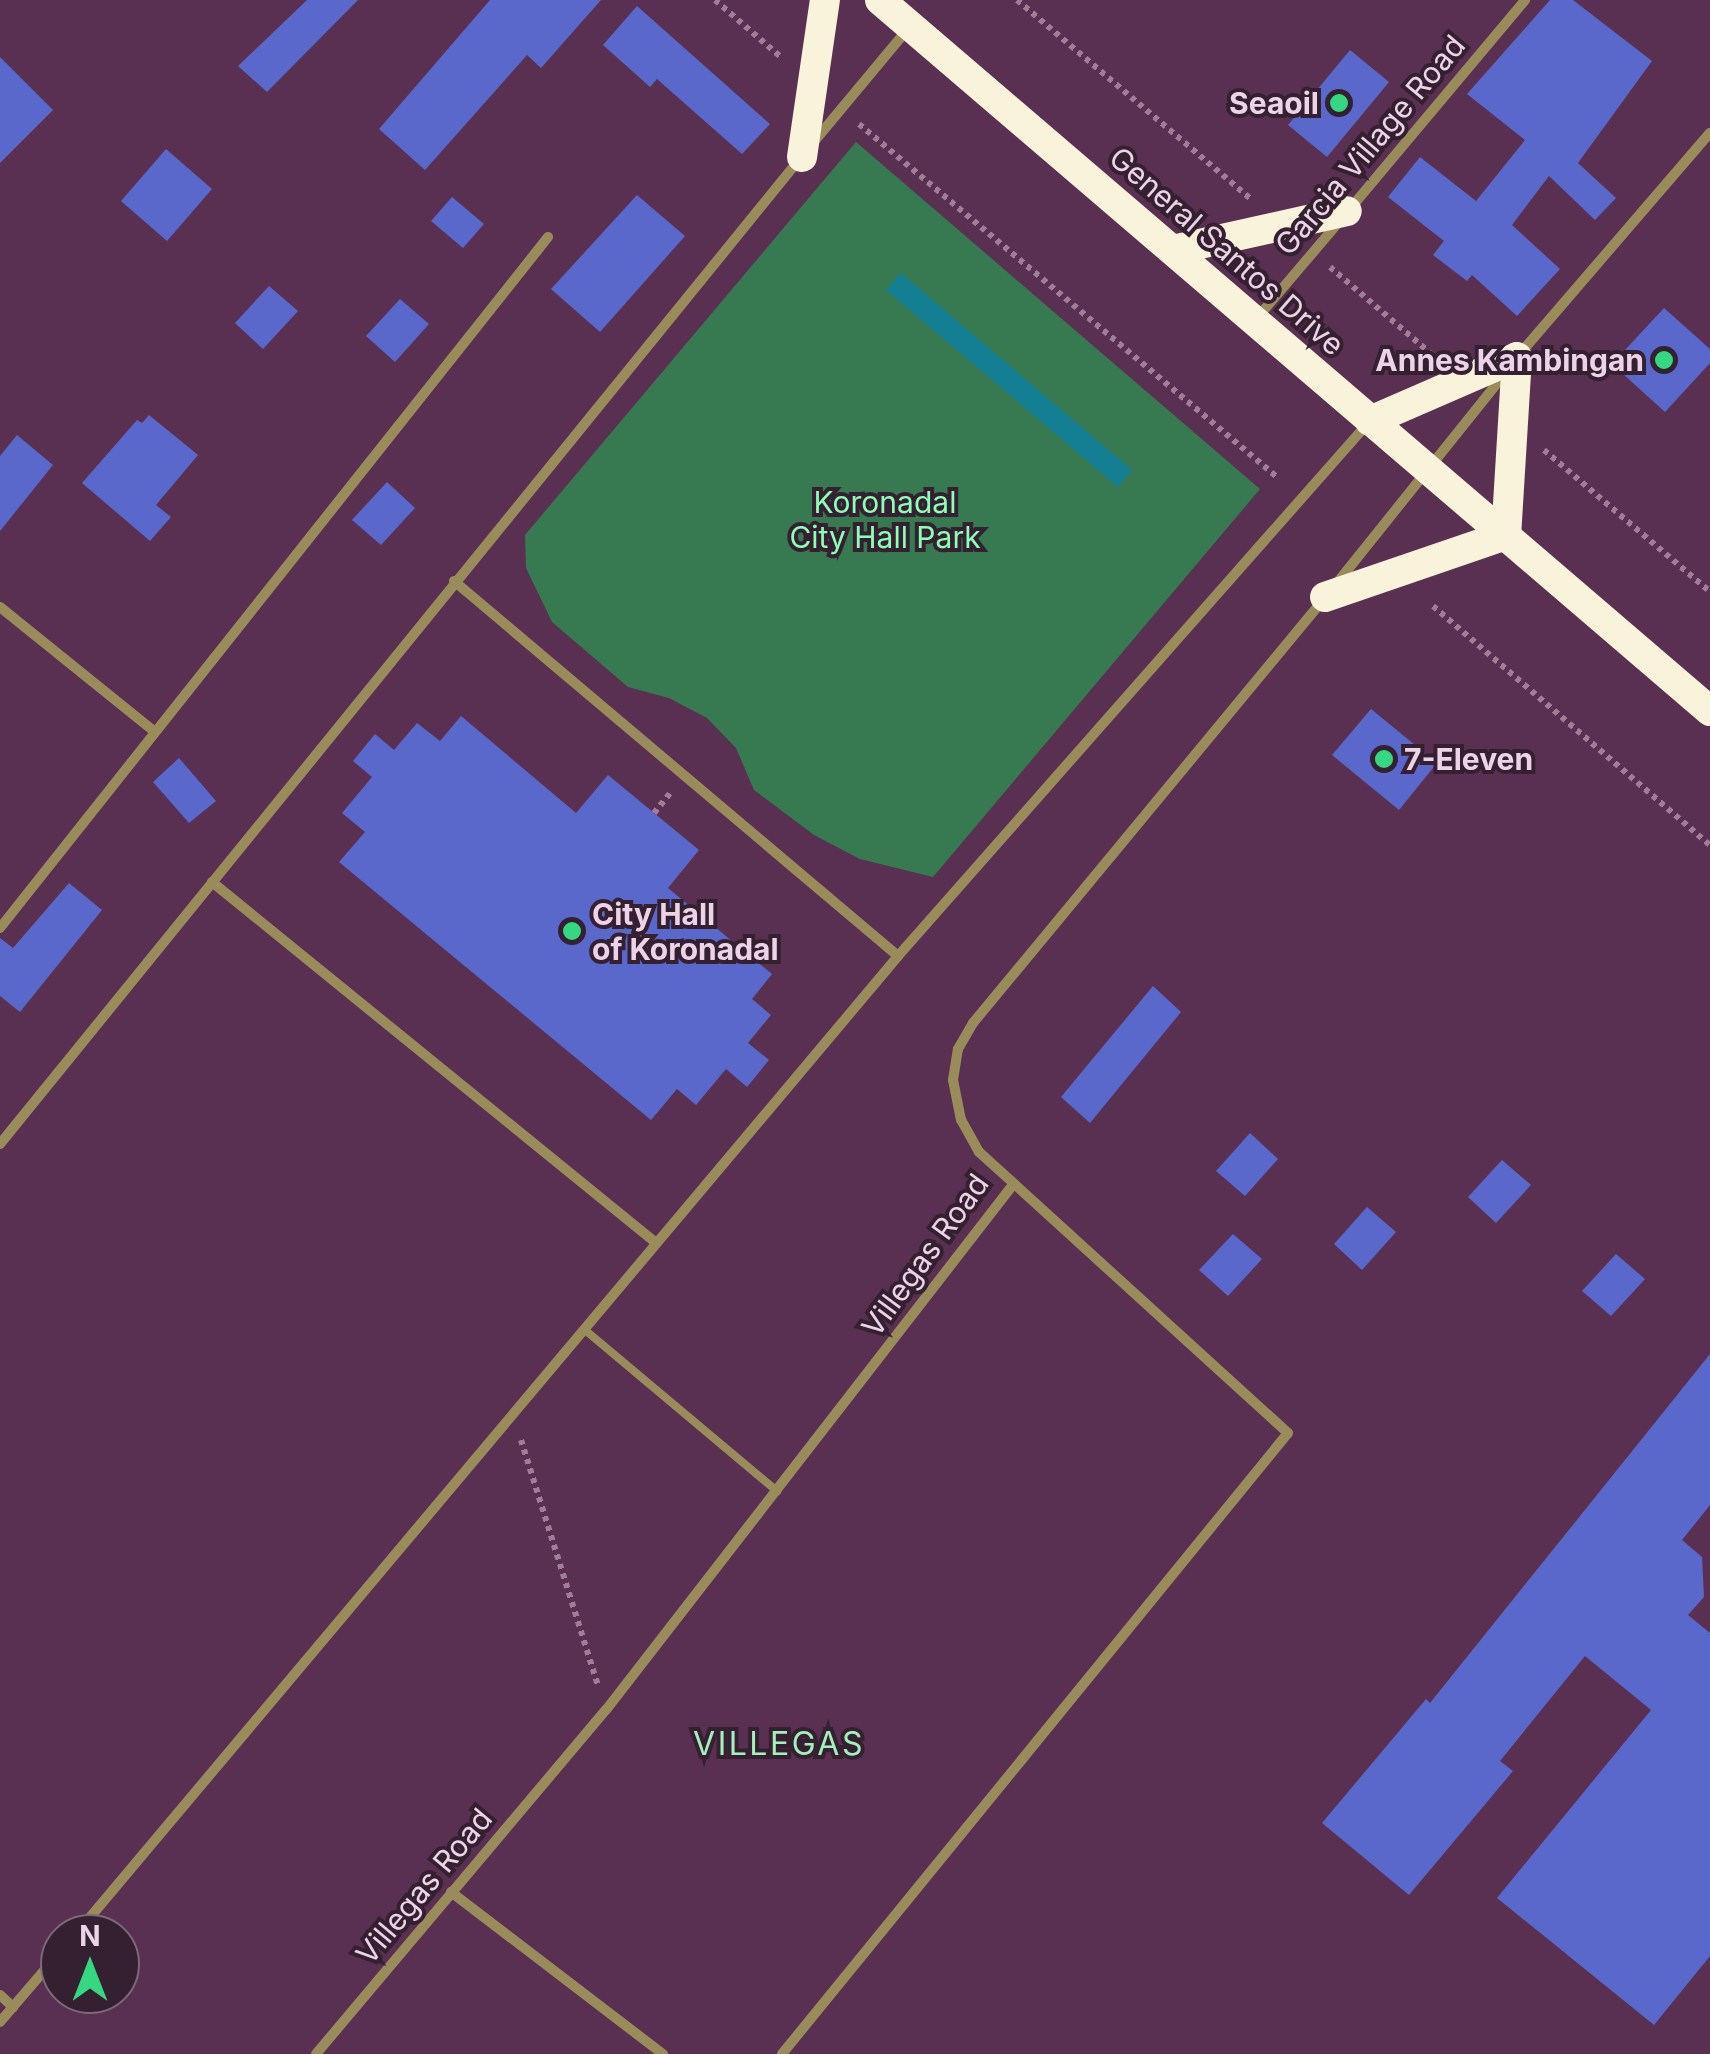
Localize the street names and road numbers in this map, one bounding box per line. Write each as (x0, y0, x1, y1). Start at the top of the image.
street label: Garcia Village Road (1268, 28, 1472, 262)
street label: General Santos Drive (1102, 139, 1352, 363)
street label: Villegas Road (854, 1167, 996, 1343)
street label: Villegas Road (349, 1801, 499, 1971)

